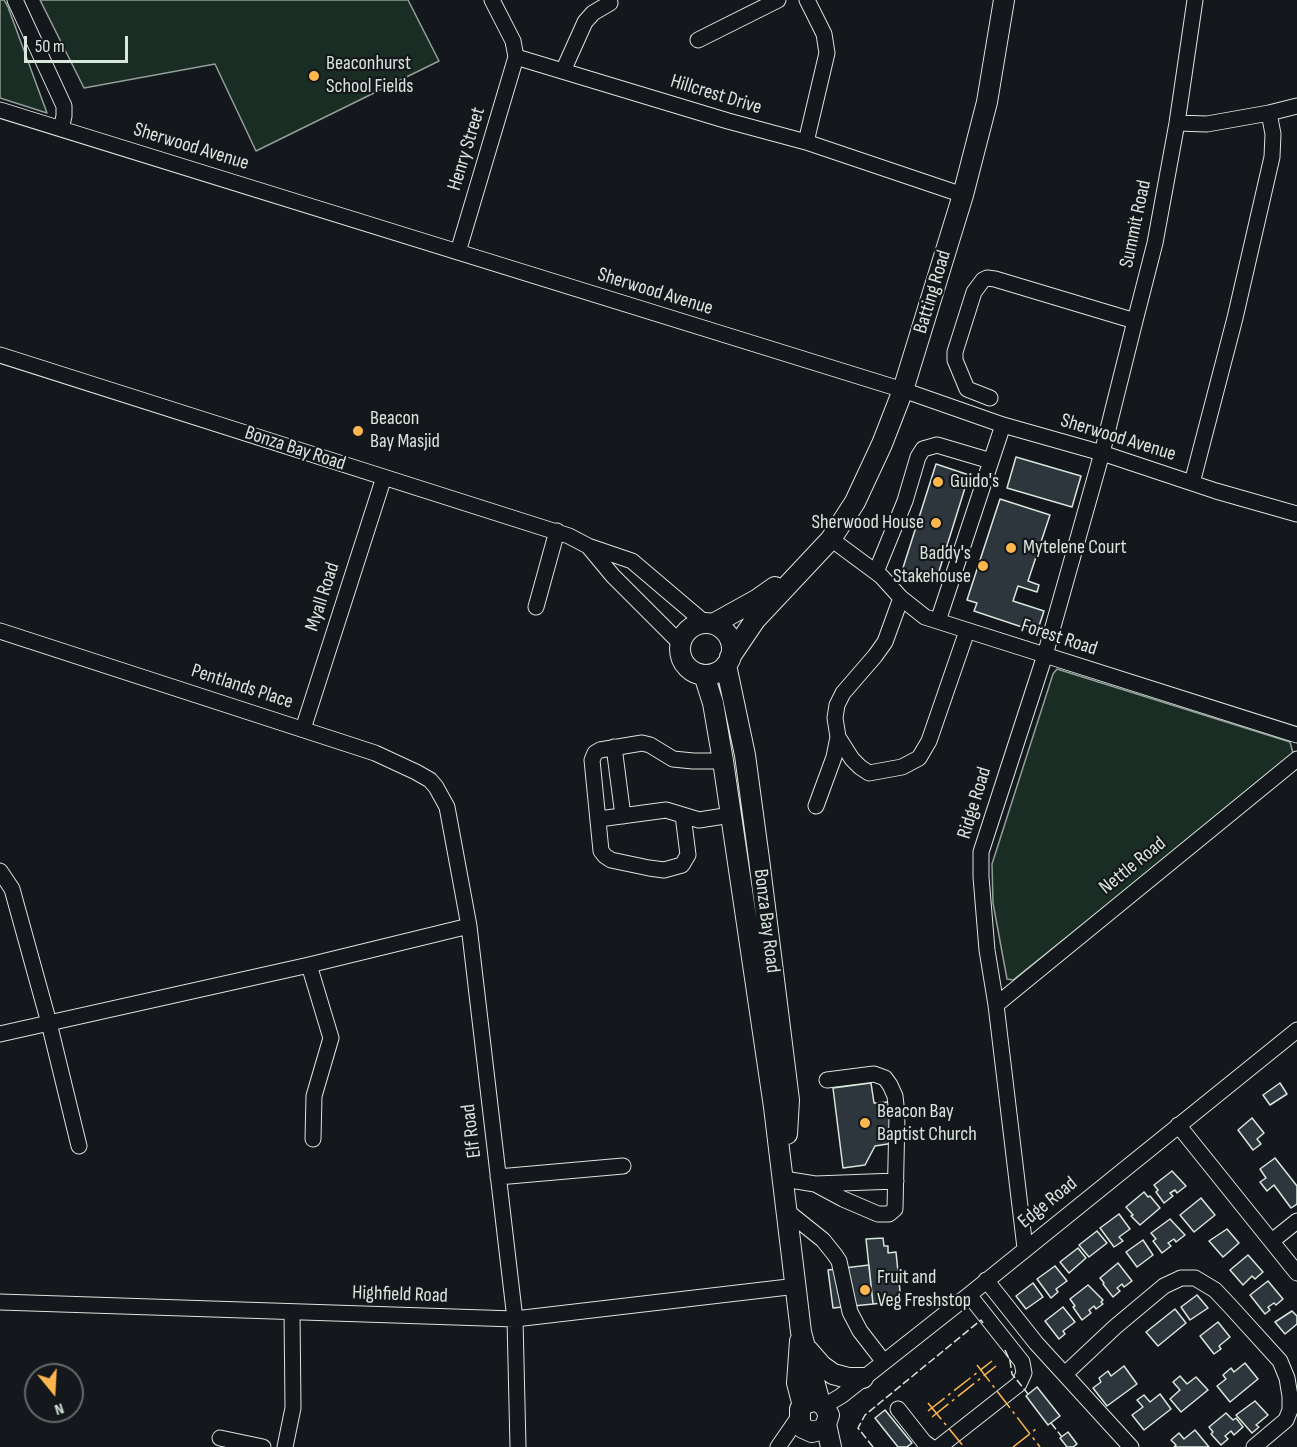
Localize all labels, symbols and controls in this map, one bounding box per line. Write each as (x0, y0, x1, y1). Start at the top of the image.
scale bar (27, 24, 130, 62)
text: 50 m (35, 36, 65, 57)
place label: Beaconhurst School Fields (326, 52, 413, 99)
marker: Beaconhurst School Fields (307, 69, 321, 83)
street label: Hillcrest Drive (668, 70, 764, 120)
street label: Henry Street (443, 104, 491, 194)
street label: Sherwood Avenue (130, 118, 252, 176)
street label: Summit Road (1115, 178, 1157, 270)
street label: Batting Road (909, 248, 957, 336)
street label: Sherwood Avenue (594, 263, 716, 321)
place label: Beacon Bay Masjid (370, 407, 440, 454)
street label: Sherwood Avenue (1057, 409, 1179, 467)
street label: Bonza Bay Road (242, 421, 348, 477)
marker: Beacon Bay Masjid (351, 424, 365, 438)
place label: Guido's (950, 470, 999, 494)
marker: Guido's (931, 475, 945, 489)
place label: Sherwood House (812, 511, 924, 535)
marker: Sherwood House (929, 516, 943, 530)
place label: Mytelene Court (1023, 536, 1127, 560)
marker: Mytelene Court (1004, 541, 1018, 555)
place label: Baddy's Stakehouse (893, 542, 971, 589)
marker: Baddy's Stakehouse (976, 559, 990, 573)
street label: Myall Road (301, 560, 345, 634)
street label: Forest Road (1018, 614, 1100, 662)
street label: Pentlands Place (188, 659, 296, 715)
street label: Ridge Road (953, 764, 997, 842)
street label: Nettle Road (1095, 832, 1171, 900)
street label: Bonza Bay Road (748, 868, 784, 974)
place label: Beacon Bay Baptist Church (877, 1100, 977, 1147)
street label: Elf Road (457, 1103, 487, 1159)
marker: Beacon Bay Baptist Church (858, 1116, 872, 1130)
street label: Edge Road (1014, 1172, 1082, 1234)
place label: Fruit and Veg Freshstop (877, 1266, 971, 1313)
street label: Highfield Road (352, 1281, 448, 1309)
marker: Fruit and Veg Freshstop (858, 1283, 872, 1297)
north arrow (24, 1363, 84, 1423)
text: N (52, 1398, 66, 1419)

